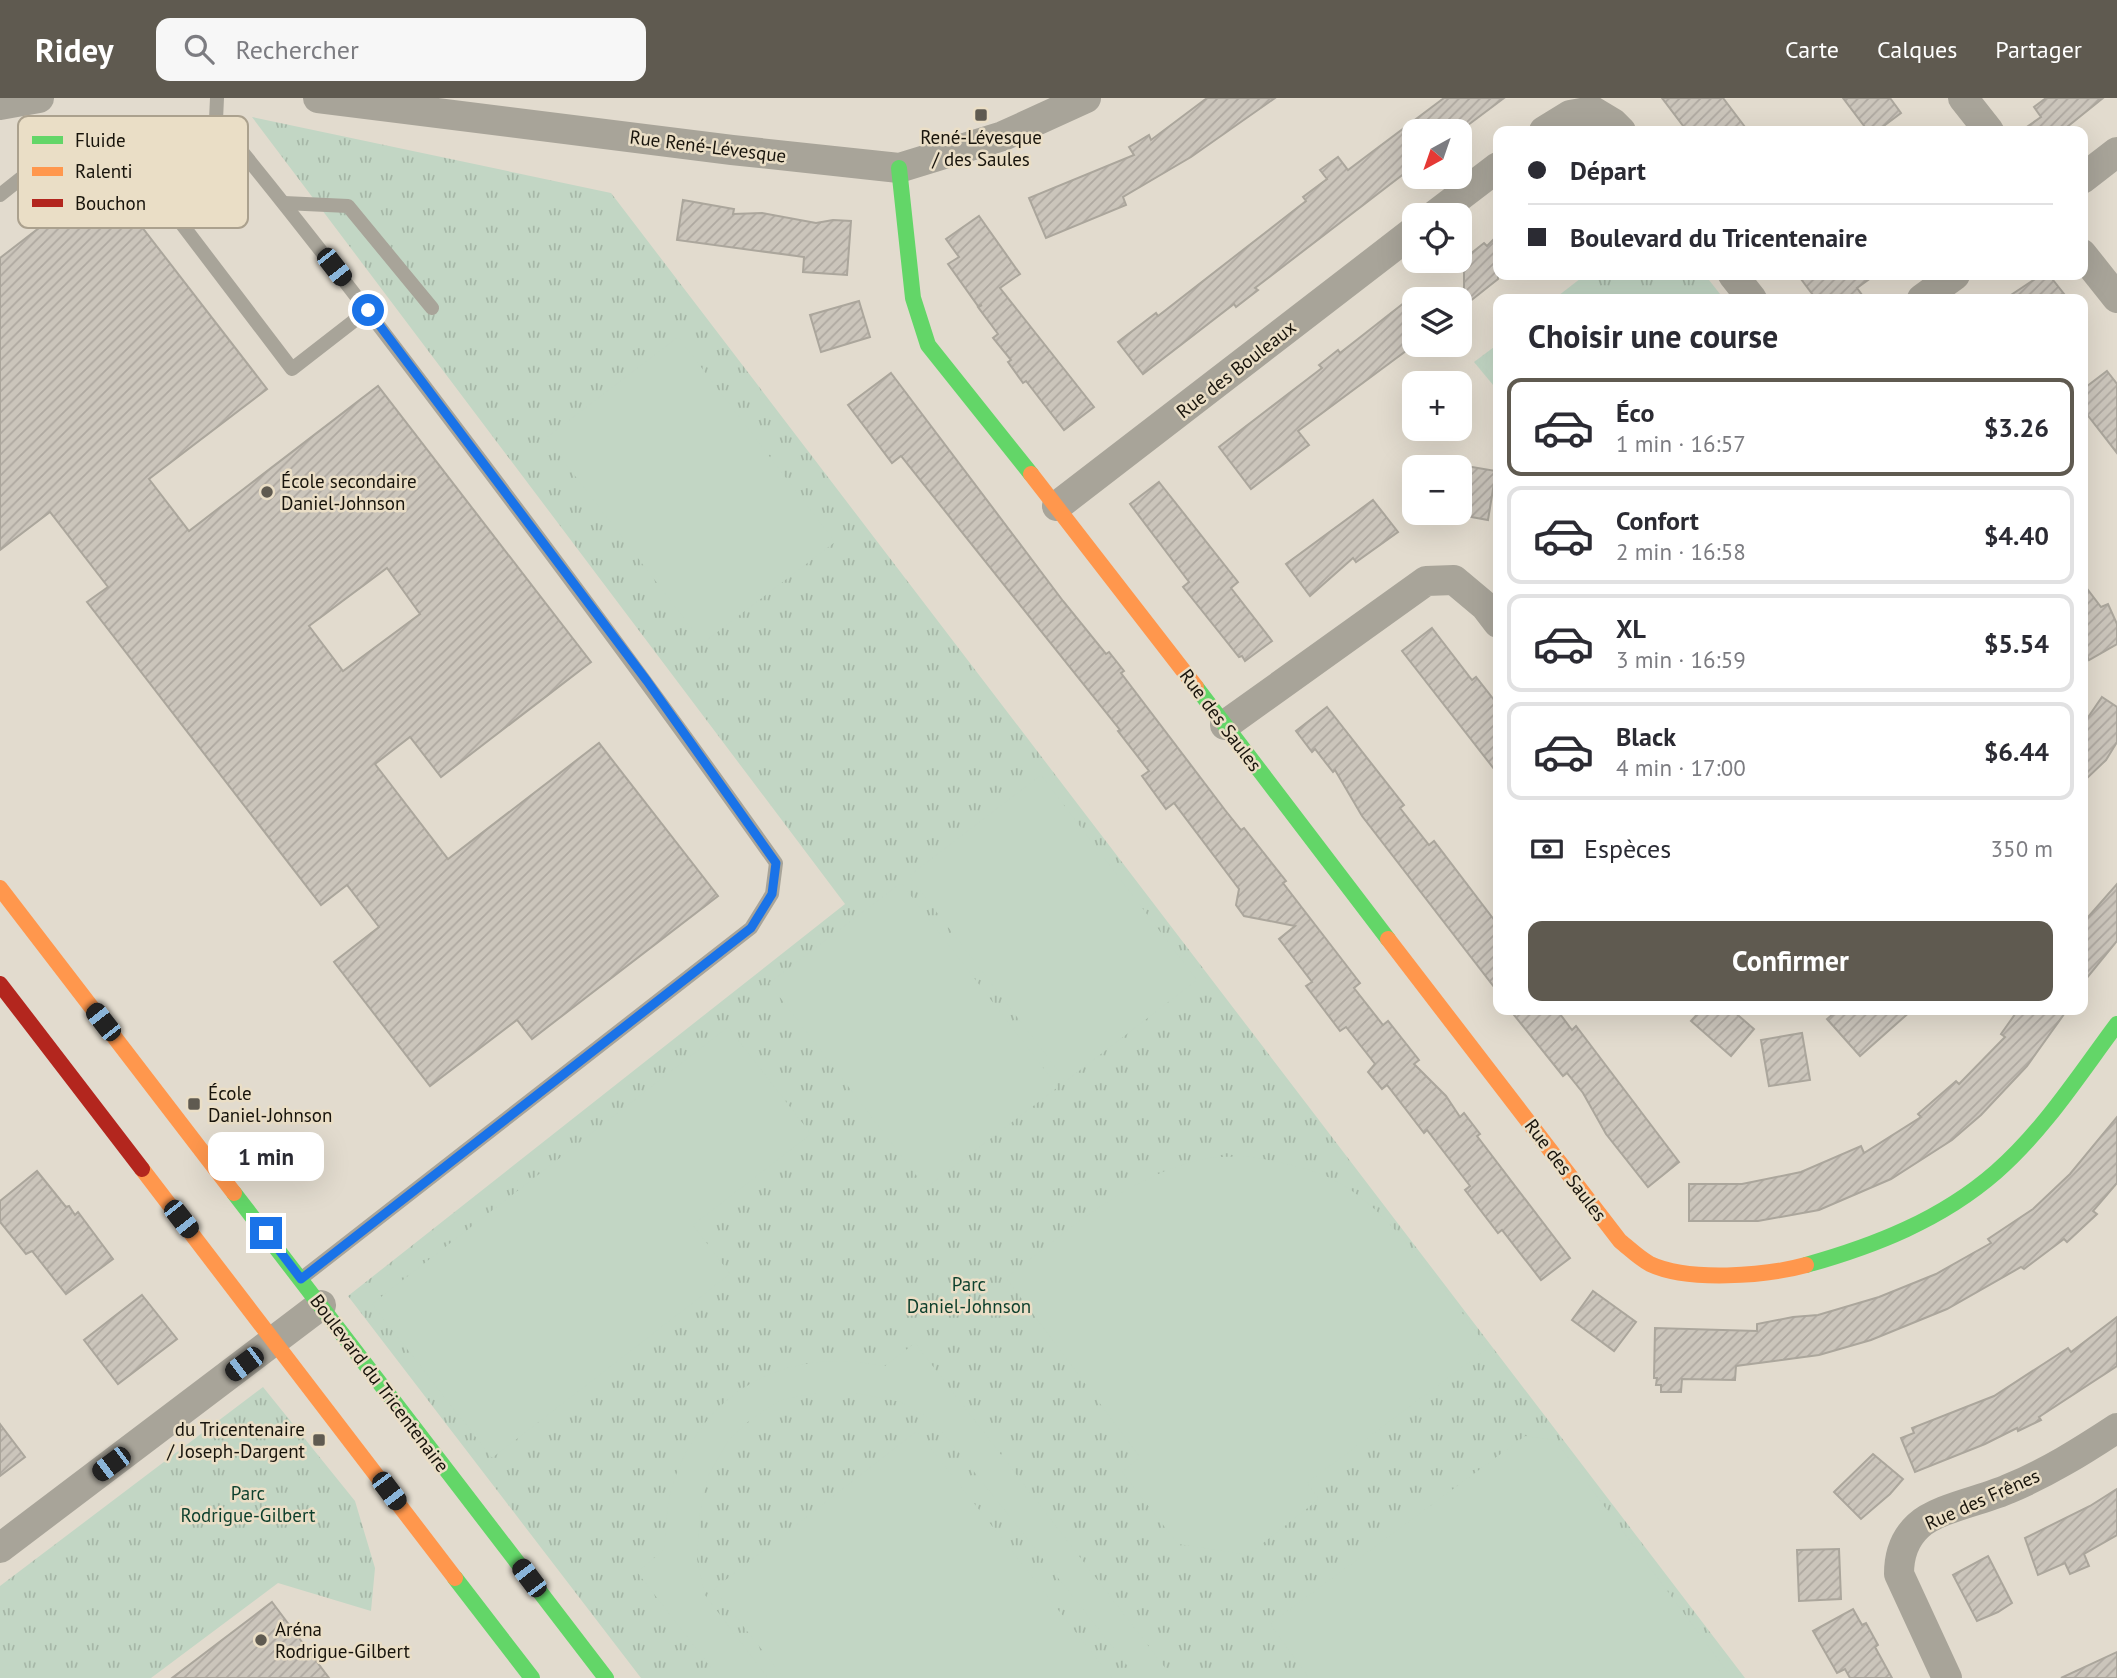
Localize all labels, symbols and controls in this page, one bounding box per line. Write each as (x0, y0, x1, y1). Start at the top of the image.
search box (156, 18, 646, 81)
text: Ridey (35, 28, 114, 71)
icon: search (180, 30, 218, 68)
text: Rechercher (236, 33, 359, 66)
text: Carte (1785, 34, 1839, 65)
text: Calques (1877, 34, 1957, 65)
text: Partager (1995, 34, 2082, 65)
marker: René-Lévesque / des Saules (973, 107, 989, 123)
legend (18, 116, 248, 228)
north arrow (1402, 119, 1472, 189)
map controls (1402, 119, 1472, 525)
street label: Rue René-Lévesque (628, 124, 788, 168)
place label: René-Lévesque / des Saules (920, 125, 1042, 171)
text: Fluide (75, 128, 126, 152)
text: Départ (1570, 154, 1646, 187)
text: Ralenti (75, 159, 133, 183)
text: Bouchon (75, 191, 146, 215)
button: locate (1402, 203, 1472, 273)
text: Boulevard du Tricentenaire (1570, 221, 1867, 254)
car (313, 244, 356, 290)
button: layers (1402, 287, 1472, 357)
route start (352, 294, 384, 326)
street label: Rue des Bouleaux (1171, 315, 1301, 423)
text: Choisir une course (1528, 315, 1778, 357)
button: + (1402, 371, 1472, 441)
icon: car (1532, 396, 1595, 459)
text: Éco (1616, 396, 1654, 429)
text: $3.26 (1984, 411, 2049, 444)
text: 1 min · 16:57 (1616, 429, 1746, 458)
button: − (1402, 455, 1472, 525)
place label: École secondaire Daniel-Johnson (281, 469, 417, 515)
marker: École secondaire Daniel-Johnson (259, 484, 275, 500)
icon: car (1532, 504, 1595, 567)
text: Confort (1616, 504, 1699, 537)
text: $4.40 (1984, 519, 2049, 552)
text: 2 min · 16:58 (1616, 537, 1746, 566)
icon: car (1532, 612, 1595, 675)
text: XL (1616, 612, 1646, 645)
text: $5.54 (1984, 627, 2049, 660)
text: 3 min · 16:59 (1616, 645, 1746, 674)
street label: Rue des Saules (1175, 664, 1267, 776)
icon: car (1532, 720, 1595, 783)
text: Black (1616, 720, 1676, 753)
text: $6.44 (1984, 735, 2049, 768)
text: 4 min · 17:00 (1616, 753, 1746, 782)
icon: cash (1528, 830, 1566, 868)
text: Espèces (1584, 832, 1671, 865)
text: 350 m (1991, 834, 2053, 863)
button: Confirmer (1528, 921, 2053, 1001)
car (82, 999, 125, 1045)
place label: École Daniel-Johnson (208, 1081, 332, 1127)
marker: École Daniel-Johnson (186, 1096, 202, 1112)
street label: Rue des Saules (1520, 1114, 1612, 1226)
callout: 1 min (208, 1132, 324, 1180)
text: 1 min (238, 1142, 294, 1171)
car (160, 1196, 203, 1242)
route end (250, 1217, 282, 1249)
park label: Parc Daniel-Johnson (907, 1272, 1031, 1318)
street label: Boulevard du Tricentenaire (305, 1289, 455, 1477)
car (221, 1343, 268, 1385)
place label: du Tricentenaire / Joseph-Dargent (166, 1417, 306, 1463)
marker: du Tricentenaire / Joseph-Dargent (311, 1432, 327, 1448)
car (88, 1443, 135, 1485)
street label: Rue des Frênes (1921, 1463, 2043, 1535)
car (368, 1468, 411, 1514)
park label: Parc Rodrigue-Gilbert (181, 1481, 316, 1527)
car (508, 1555, 551, 1601)
place label: Aréna Rodrigue-Gilbert (275, 1617, 410, 1663)
marker: Aréna Rodrigue-Gilbert (253, 1632, 269, 1648)

